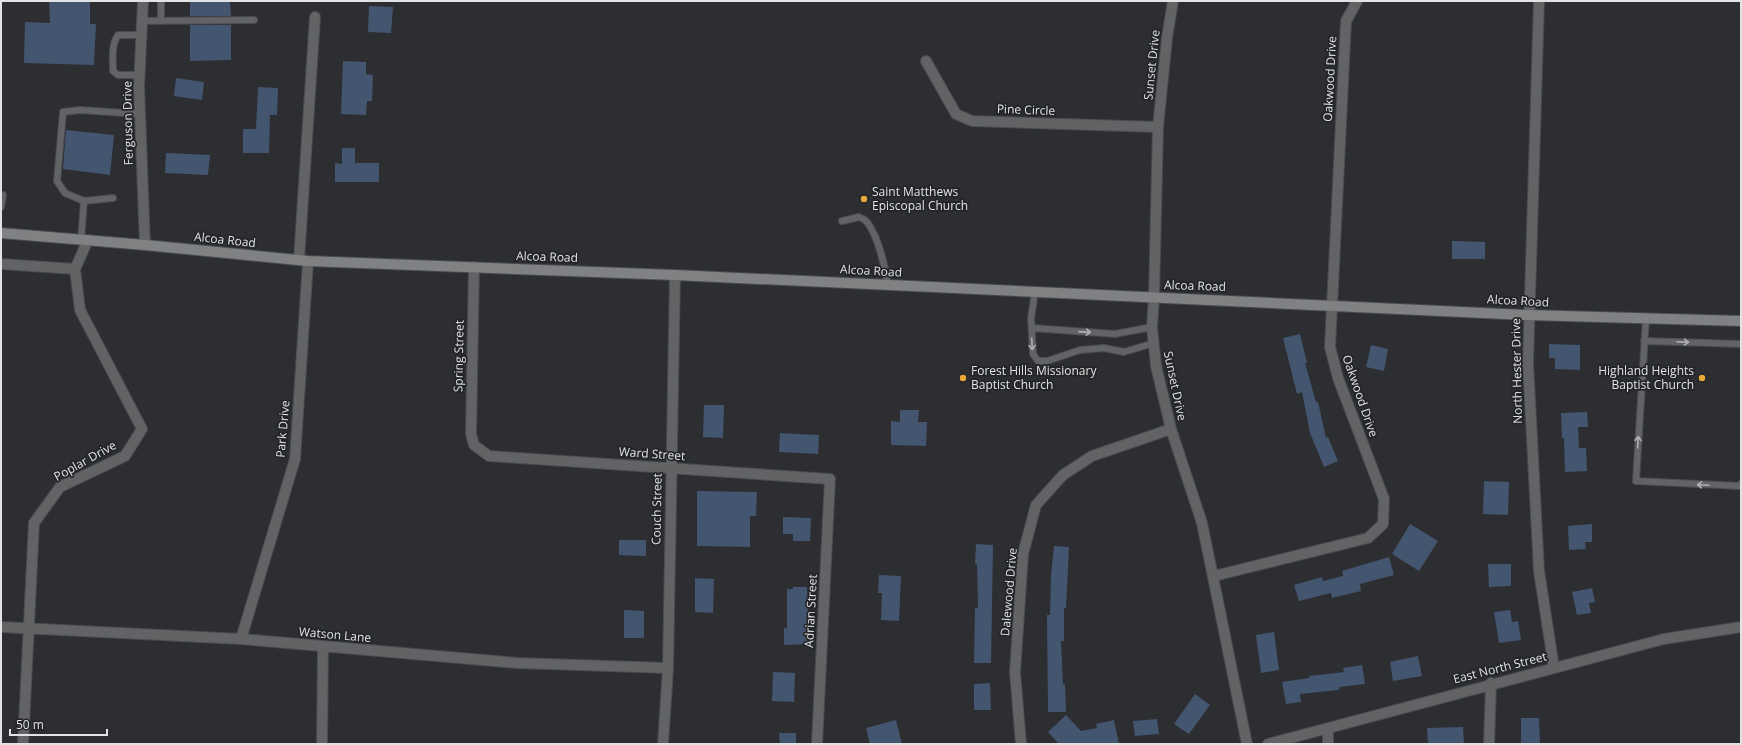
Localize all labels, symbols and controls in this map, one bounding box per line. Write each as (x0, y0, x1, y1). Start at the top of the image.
street label: Sunset Drive (1139, 29, 1164, 101)
street label: Oakwood Drive (1319, 35, 1340, 122)
street label: Ferguson Drive (118, 80, 137, 165)
street label: Pine Circle (996, 100, 1056, 119)
place label: Saint Matthews Episcopal Church (872, 183, 968, 214)
marker: Saint Matthews Episcopal Church (859, 194, 869, 204)
street label: Alcoa Road (193, 228, 257, 251)
street label: Alcoa Road (516, 247, 578, 266)
street label: Alcoa Road (840, 260, 902, 281)
street label: Alcoa Road (1164, 276, 1226, 295)
street label: Alcoa Road (1487, 290, 1549, 311)
street label: North Hester Drive (1507, 318, 1526, 424)
street label: Spring Street (449, 320, 468, 392)
one-way arrow (1078, 328, 1091, 335)
one-way arrow (1029, 337, 1036, 350)
one-way arrow (1676, 339, 1689, 346)
street label: Sunset Drive (1160, 350, 1191, 422)
street label: Oakwood Drive (1338, 352, 1383, 439)
place label: Forest Hills Missionary Baptist Church (971, 362, 1097, 393)
place label: Highland Heights Baptist Church (1598, 362, 1694, 393)
marker: Forest Hills Missionary Baptist Church (958, 373, 968, 383)
marker: Highland Heights Baptist Church (1697, 373, 1707, 383)
street label: Park Drive (272, 399, 294, 458)
street label: Poplar Drive (51, 436, 119, 485)
one-way arrow (1635, 436, 1642, 449)
street label: Ward Street (618, 443, 686, 464)
street label: Couch Street (647, 473, 666, 545)
one-way arrow (1697, 481, 1710, 488)
street label: Dalewood Drive (996, 547, 1021, 637)
street label: Adrian Street (800, 574, 821, 648)
street label: Watson Lane (298, 623, 372, 646)
street label: East North Street (1451, 648, 1548, 687)
scale bar (10, 711, 107, 737)
text: 50 m (16, 716, 44, 733)

